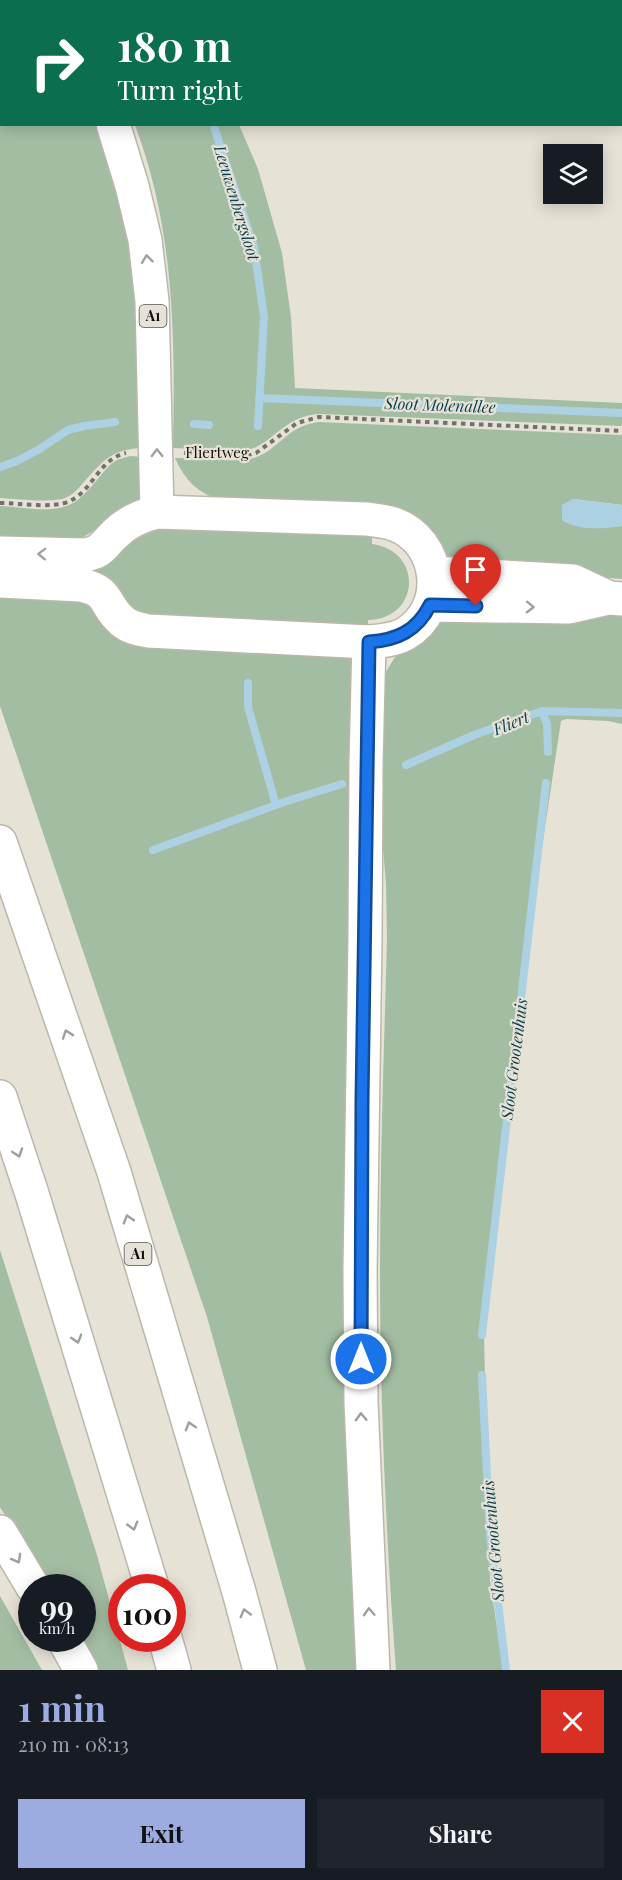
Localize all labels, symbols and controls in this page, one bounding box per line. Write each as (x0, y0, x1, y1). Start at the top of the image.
text: 180 m (117, 17, 232, 73)
icon: right (18, 24, 96, 102)
text: Turn right (117, 71, 242, 107)
water label: Leeuwenbergsloot (210, 142, 265, 264)
map controls (543, 144, 603, 204)
button: layers (543, 144, 603, 204)
one-way arrow (141, 254, 154, 263)
road number: A1 (140, 305, 166, 327)
water label: Sloot Molenallee (383, 392, 496, 417)
street label: Fliertweg (185, 442, 249, 462)
one-way arrow (151, 449, 163, 458)
pin (450, 544, 501, 606)
one-way arrow (38, 548, 47, 560)
icon: arrive (459, 553, 492, 586)
one-way arrow (526, 600, 535, 613)
water label: Fliert (489, 706, 533, 740)
water label: Sloot Grootenhuis (496, 997, 531, 1122)
one-way arrow (61, 1029, 74, 1040)
one-way arrow (11, 1147, 24, 1158)
one-way arrow (123, 1214, 135, 1225)
road number: A1 (124, 1243, 152, 1265)
position arrow (329, 1327, 393, 1391)
one-way arrow (70, 1333, 82, 1344)
one-way arrow (355, 1412, 368, 1421)
one-way arrow (185, 1421, 197, 1432)
water label: Sloot Grootenhuis (477, 1479, 508, 1604)
one-way arrow (126, 1520, 139, 1530)
one-way arrow (10, 1553, 21, 1563)
speed limit sign: 100 (108, 1574, 186, 1652)
text: 99 (40, 1586, 74, 1626)
one-way arrow (363, 1607, 376, 1616)
one-way arrow (239, 1609, 252, 1619)
text: km/h (39, 1618, 75, 1638)
text: 1 min (18, 1683, 106, 1731)
button: close (541, 1690, 604, 1753)
text: 210 m · 08:13 (18, 1730, 129, 1757)
button: Exit (18, 1799, 305, 1868)
button: Share (317, 1799, 604, 1868)

